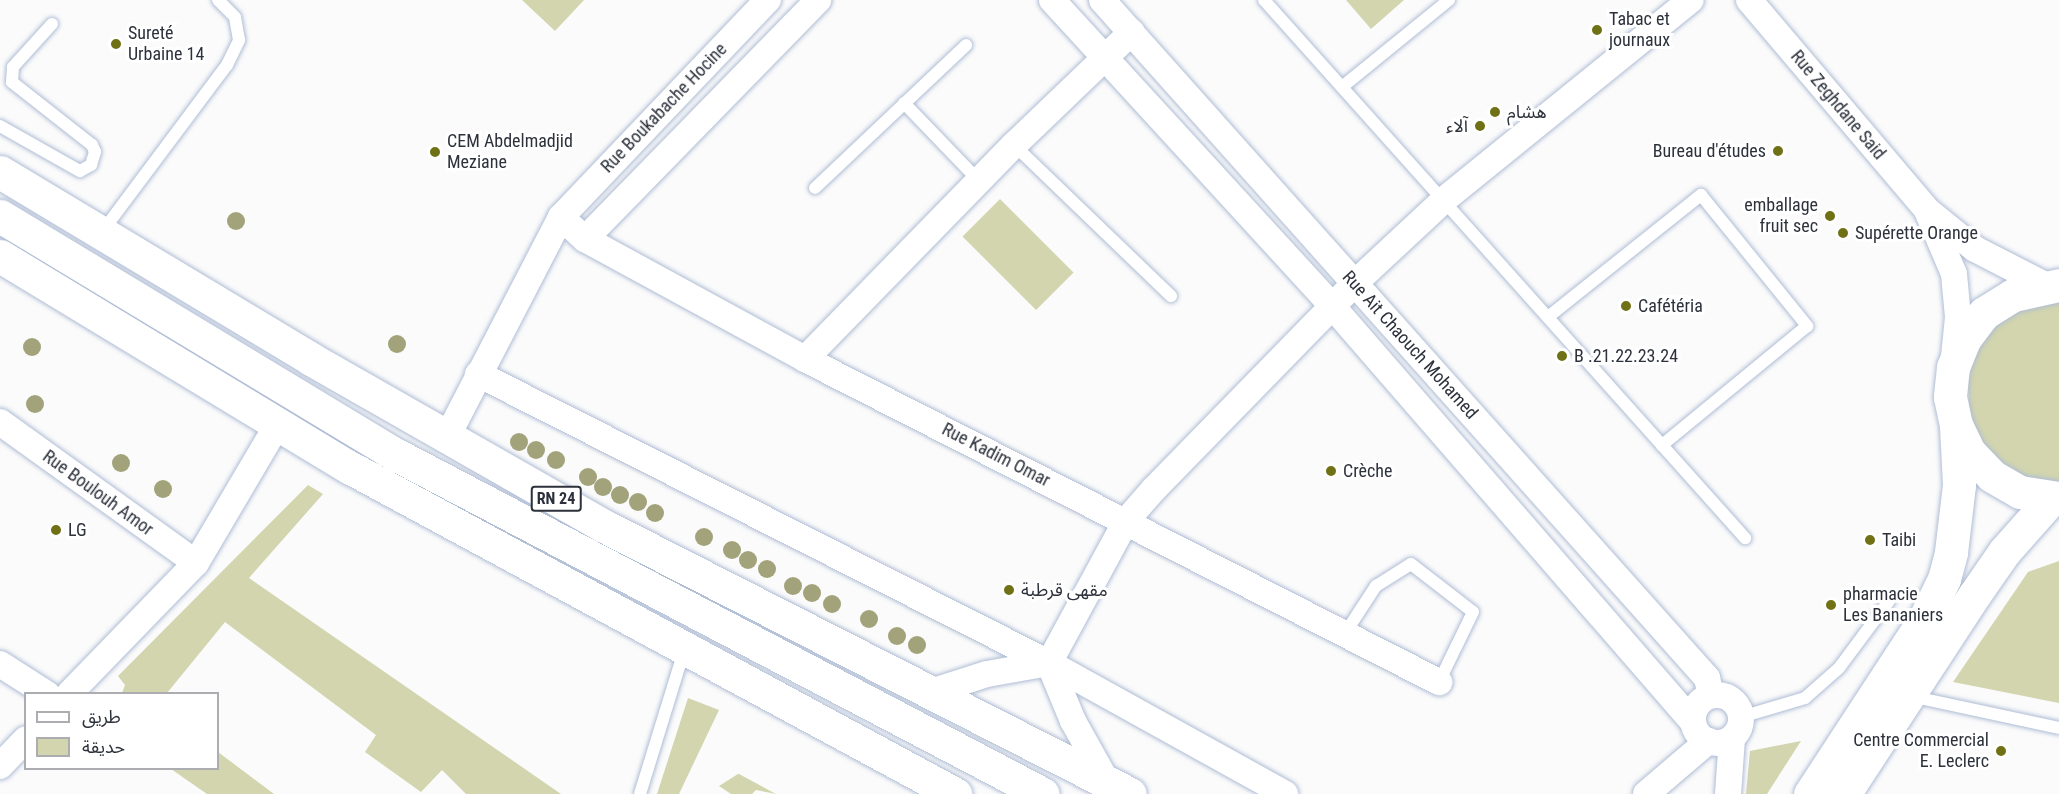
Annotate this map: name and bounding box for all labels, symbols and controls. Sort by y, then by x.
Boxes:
place label: Tabac et journaux [1609,9,1670,52]
place label: Sureté Urbaine 14 [128,23,204,66]
marker: Tabac et journaux [1590,23,1604,37]
marker: Sureté Urbaine 14 [109,37,123,51]
street label: Rue Boukabache Hocine [596,39,732,177]
street label: Rue Zeghdane Said [1786,46,1890,164]
place label: هشام [1507,101,1547,123]
marker: هشام [1488,105,1502,119]
place label: آلاء [1446,115,1468,137]
marker: آلاء [1473,119,1487,133]
place label: CEM Abdelmadjid Meziane [447,131,573,174]
place label: Bureau d'études [1653,140,1766,162]
marker: Bureau d'études [1771,144,1785,158]
marker: CEM Abdelmadjid Meziane [428,145,442,159]
place label: emballage fruit sec [1744,195,1818,238]
marker: emballage fruit sec [1823,209,1837,223]
place label: Supérette Orange [1855,222,1978,244]
marker: Supérette Orange [1836,226,1850,240]
street label: Rue Ait Chaouch Mohamed [1338,266,1482,424]
place label: Cafétéria [1638,295,1703,317]
marker: Cafétéria [1619,299,1633,313]
place label: B .21.22.23.24 [1574,345,1678,367]
marker: B .21.22.23.24 [1555,349,1569,363]
street label: Rue Kadim Omar [938,418,1054,492]
street label: Rue Boulouh Amor [38,446,158,540]
place label: Crèche [1343,460,1392,482]
marker: Crèche [1324,464,1338,478]
road number: RN 24 [530,486,582,512]
place label: LG [68,519,87,541]
marker: LG [49,523,63,537]
place label: Taibi [1882,529,1916,551]
marker: Taibi [1863,533,1877,547]
place label: مقهى قرطبة [1021,579,1108,601]
marker: مقهى قرطبة [1002,583,1016,597]
place label: pharmacie Les Bananiers [1843,584,1943,626]
marker: pharmacie Les Bananiers [1824,598,1838,612]
legend [24,692,219,770]
text: طريق [82,706,121,727]
place label: Centre Commercial E. Leclerc [1853,730,1989,772]
text: حديقة [82,736,125,757]
marker: Centre Commercial E. Leclerc [1994,744,2008,758]

